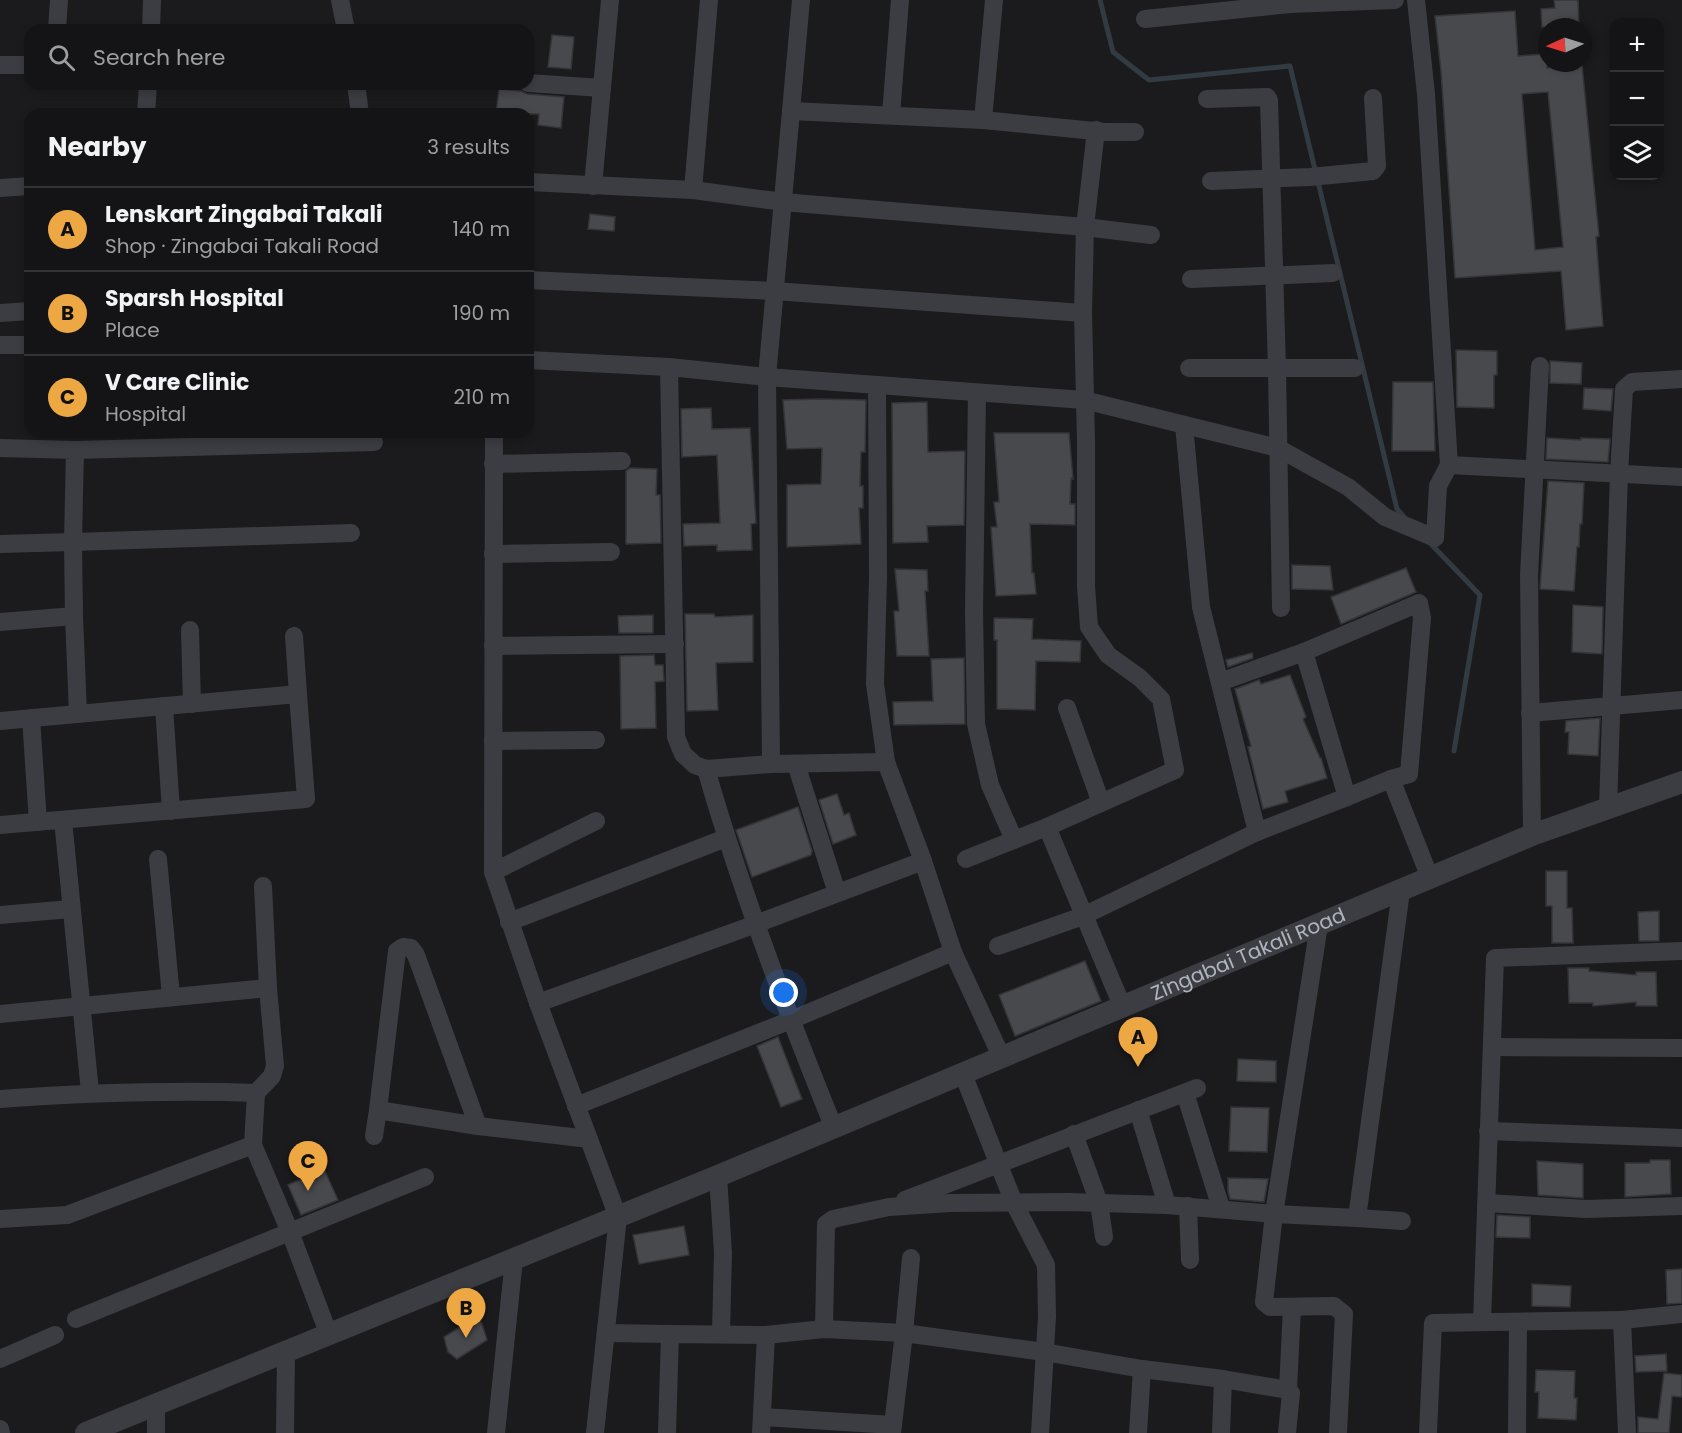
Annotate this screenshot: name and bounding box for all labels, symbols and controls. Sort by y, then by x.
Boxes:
north arrow [1538,18,1592,72]
map controls [1610,18,1664,180]
button: + [1610,18,1664,72]
search box [24,24,534,90]
icon: search [45,41,78,74]
text: Search here [93,42,226,73]
button: − [1610,72,1664,126]
button: layers [1610,126,1664,180]
text: Nearby [48,129,146,165]
text: 3 results [427,133,510,161]
text: Lenskart Zingabai Takali [105,199,383,230]
text: A [60,215,75,243]
text: 140 m [453,215,510,243]
text: Shop · Zingabai Takali Road [105,232,379,260]
text: Sparsh Hospital [105,283,284,314]
text: B [61,299,74,327]
text: 190 m [453,299,510,327]
text: Place [105,316,160,344]
text: V Care Clinic [105,367,249,398]
text: C [60,383,75,411]
text: 210 m [454,383,510,411]
text: Hospital [105,400,186,428]
street label: Zingabai Takali Road [1147,901,1350,1007]
your location [769,978,798,1007]
pin: A [1118,1018,1158,1067]
pin: C [288,1142,328,1191]
pin: B [446,1288,486,1338]

